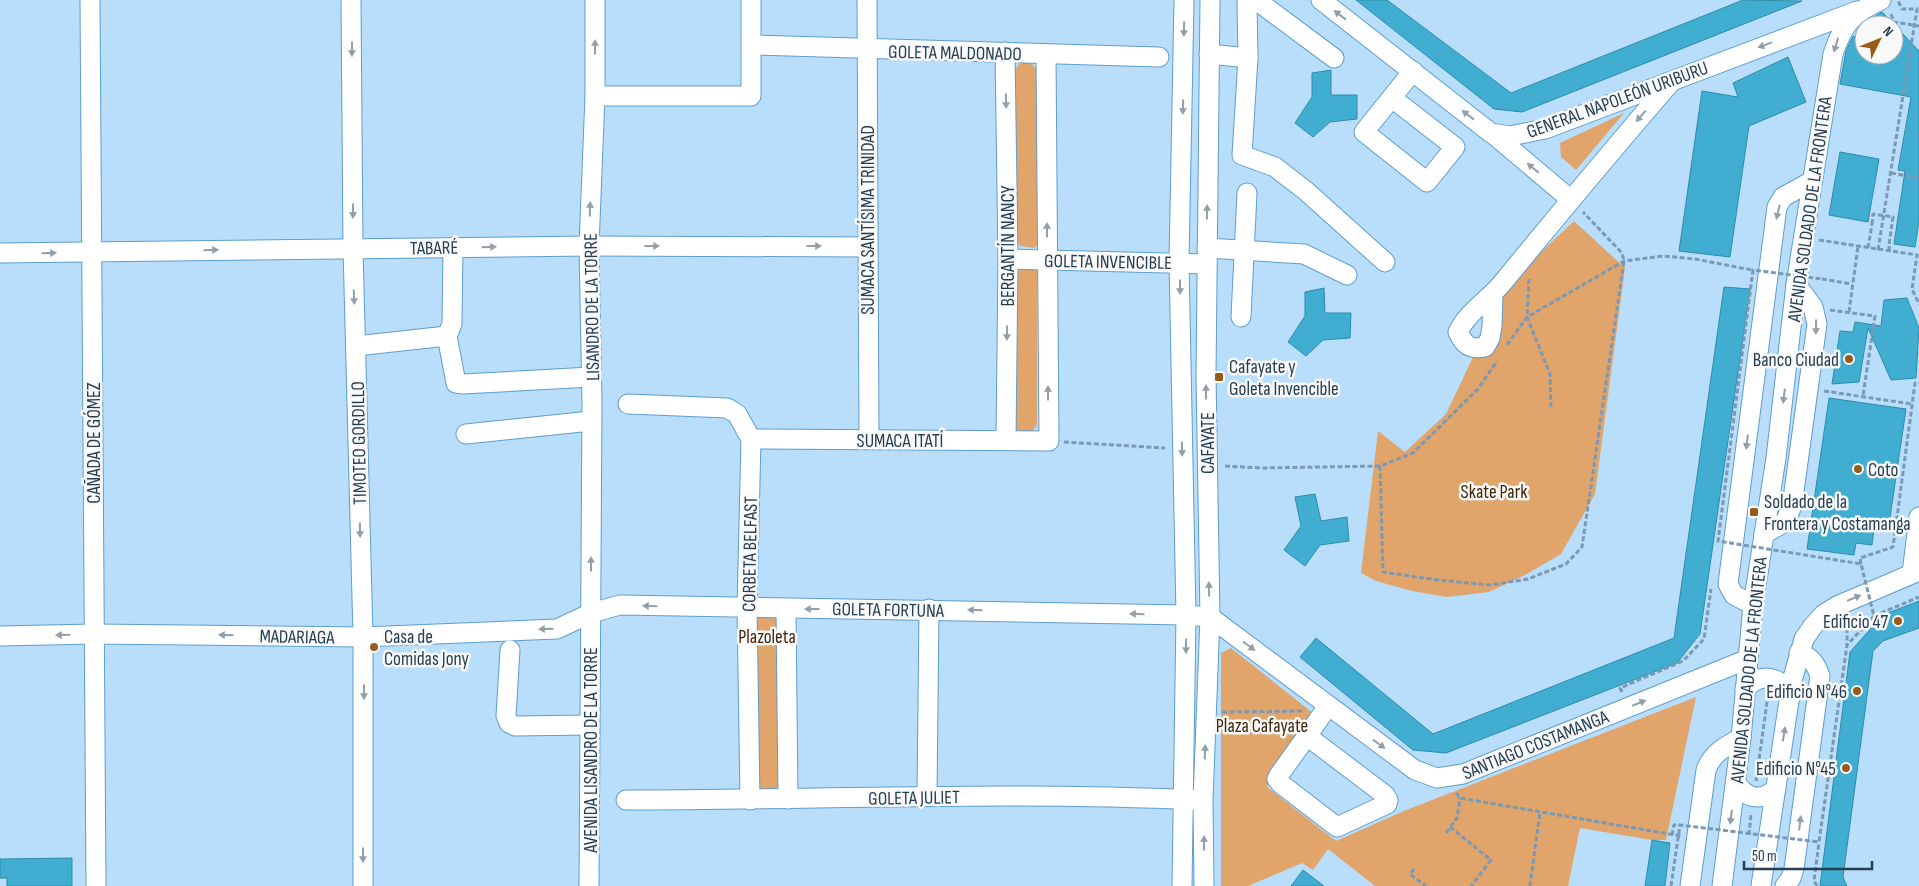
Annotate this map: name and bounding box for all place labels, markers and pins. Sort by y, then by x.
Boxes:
place label: Banco Ciudad [1753,349,1839,372]
marker: Banco Ciudad [1843,353,1855,365]
place label: Cafayate y Goleta Invencible [1229,356,1339,401]
marker: Cafayate y Goleta Invencible [1213,371,1225,383]
place label: Coto [1868,459,1898,482]
marker: Coto [1852,463,1864,475]
place label: Soldado de la Frontera y Costamanga [1764,491,1911,536]
marker: Soldado de la Frontera y Costamanga [1748,506,1760,518]
place label: Edificio 47 [1823,611,1888,634]
marker: Edificio 47 [1892,615,1904,627]
place label: Casa de Comidas Jony [384,626,470,671]
marker: Casa de Comidas Jony [368,641,380,653]
place label: Edificio N°46 [1766,681,1847,704]
marker: Edificio N°46 [1851,685,1863,697]
place label: Edificio N°45 [1756,758,1836,781]
marker: Edificio N°45 [1840,762,1852,774]

